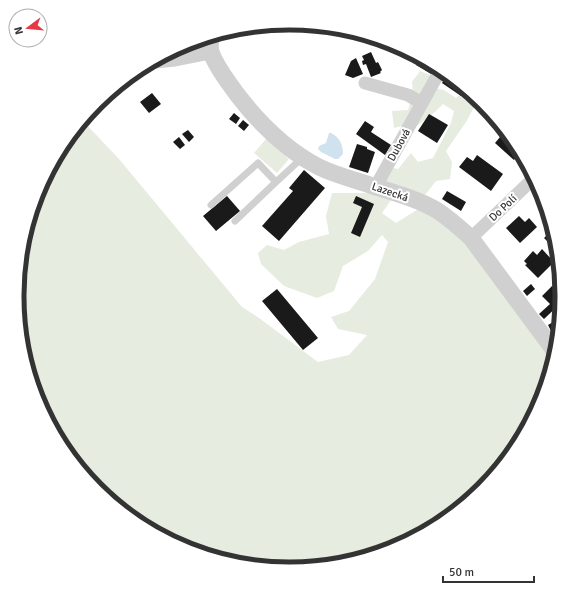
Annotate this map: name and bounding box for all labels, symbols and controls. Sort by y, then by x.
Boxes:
north arrow [8,8,48,48]
text: N [12,25,26,36]
street label: Dubová [385,126,413,164]
street label: Lazecká [370,180,410,204]
street label: Do Polí [486,192,520,224]
scale bar [443,558,534,584]
text: 50 m [449,565,474,580]

